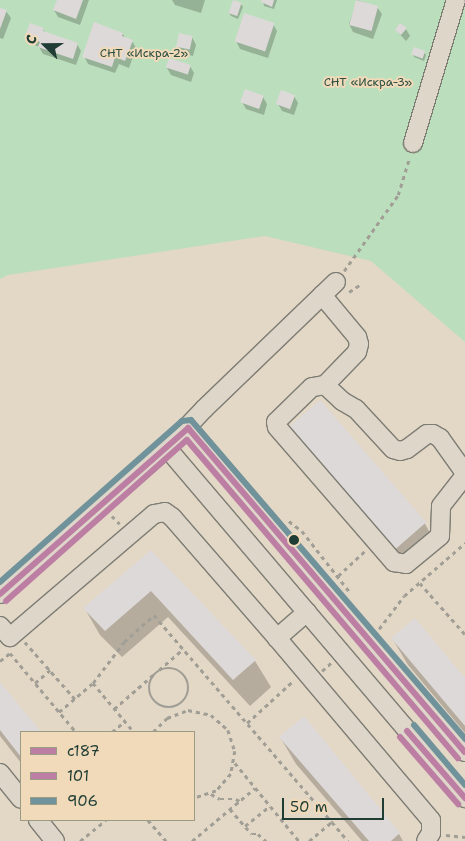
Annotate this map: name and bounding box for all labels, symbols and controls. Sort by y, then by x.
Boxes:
north arrow [20,20,70,70]
text: С [21,32,41,47]
park label: СНТ «Искра-2» [100,47,188,61]
park label: СНТ «Искра-3» [324,76,412,90]
unlabelled marker [289,535,299,545]
legend [20,731,195,821]
text: с187 [67,741,100,761]
text: 101 [67,766,89,786]
scale bar [285,788,388,820]
text: 906 [67,791,98,811]
text: 50 m [290,797,328,817]

